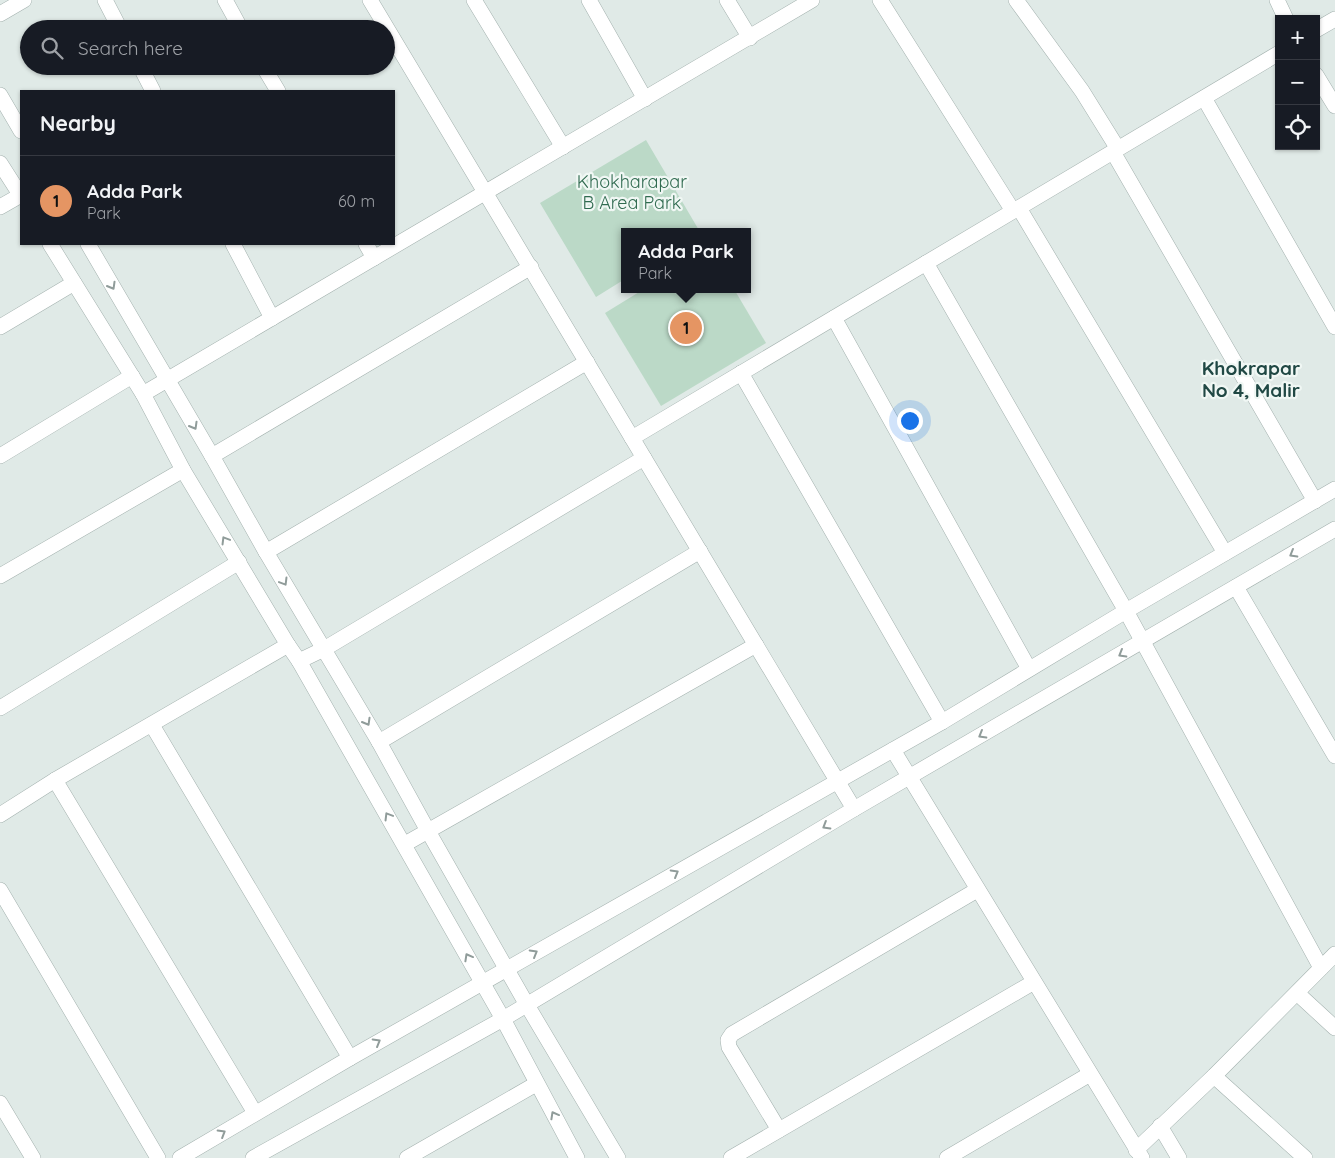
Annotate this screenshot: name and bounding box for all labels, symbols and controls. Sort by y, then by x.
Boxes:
map controls [1275,15,1320,150]
button: + [1275,15,1320,60]
search box [20,20,395,75]
icon: search [38,34,66,62]
text: Search here [78,36,183,60]
button: − [1275,60,1320,105]
button: locate [1275,105,1320,150]
text: Nearby [40,110,116,136]
park label: Khokharapar B Area Park [577,170,687,214]
text: Adda Park [87,179,183,203]
text: 1 [53,191,59,211]
text: 60 m [338,191,375,211]
text: Park [87,203,121,223]
popup [621,228,751,293]
text: Adda Park [638,239,734,263]
text: Park [638,263,672,283]
one-way arrow [106,280,116,289]
pin: 1 [670,309,702,347]
district label: Khokrapar No 4, Malir [1202,356,1300,402]
your location [897,408,923,434]
one-way arrow [188,421,198,430]
one-way arrow [222,537,232,546]
one-way arrow [1289,548,1298,558]
one-way arrow [277,577,287,586]
one-way arrow [1119,648,1128,658]
one-way arrow [361,716,371,725]
one-way arrow [978,729,987,739]
one-way arrow [384,812,394,821]
one-way arrow [823,819,832,829]
one-way arrow [670,870,679,880]
one-way arrow [528,950,537,960]
one-way arrow [465,953,475,962]
one-way arrow [372,1039,381,1049]
one-way arrow [550,1112,560,1121]
one-way arrow [217,1130,226,1140]

